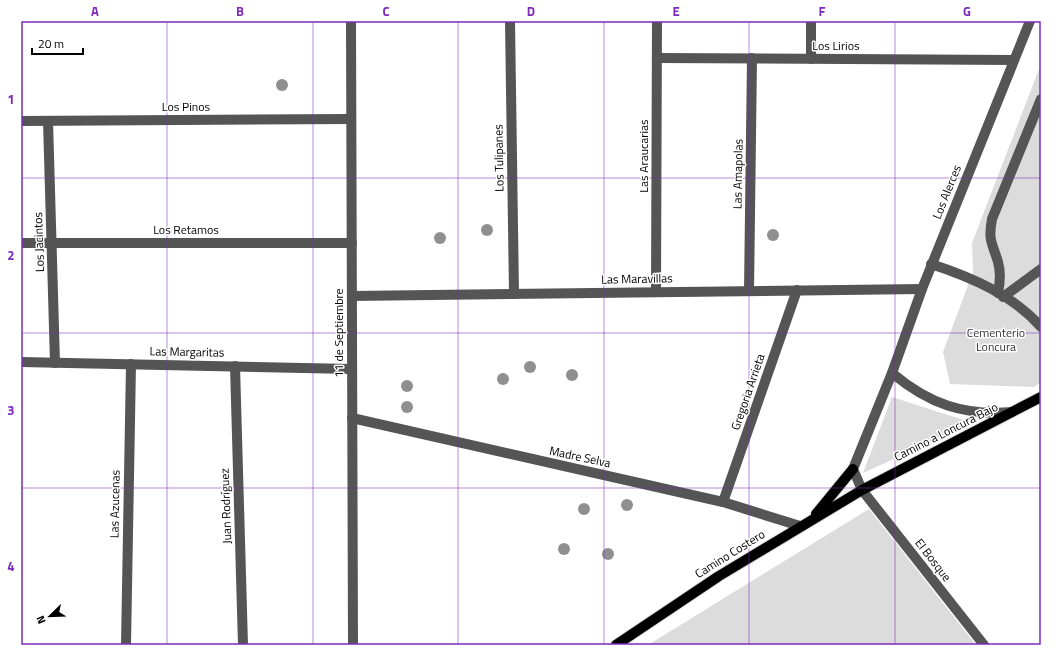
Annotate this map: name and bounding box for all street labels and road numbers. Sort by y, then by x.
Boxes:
street label: Los Lirios [812,36,860,55]
street label: Los Pinos [162,97,211,116]
street label: Las Araucarias [634,119,653,193]
street label: Los Tulipanes [488,124,509,192]
street label: Las Amapolas [727,138,748,209]
street label: Los Alerces [927,161,966,222]
street label: Los Jacintos [28,211,49,272]
street label: Los Retamos [153,220,219,239]
street label: Las Maravillas [601,268,673,289]
street label: 11 de Septiembre [329,288,348,378]
street label: Las Margaritas [149,341,225,362]
street label: Gregoria Arrieta [726,351,769,433]
street label: Camino a Loncura Bajo [890,397,1001,466]
street label: Madre Selva [548,441,613,472]
street label: Juan Rodríguez [215,468,236,544]
street label: Las Azucenas [104,469,125,538]
street label: Camino Costero [691,524,769,583]
street label: El Bosque [910,534,956,585]

